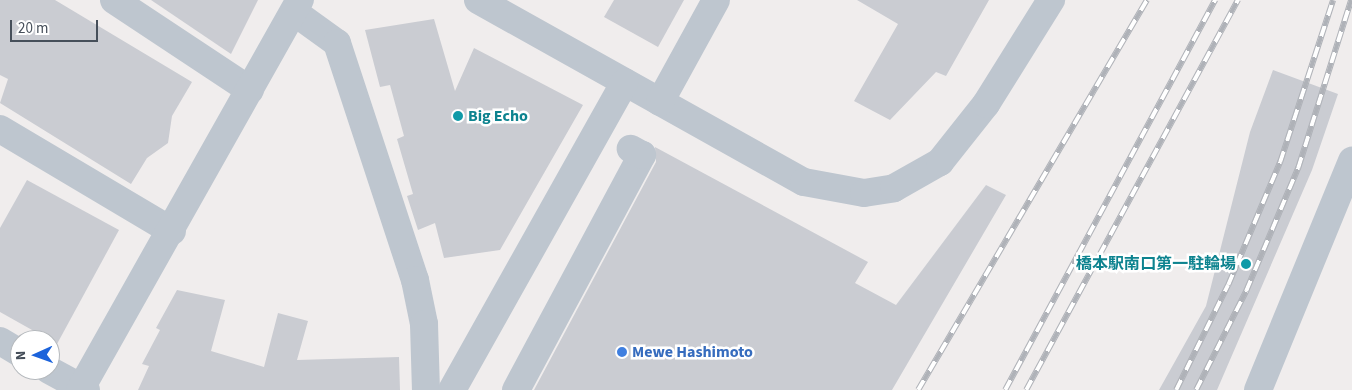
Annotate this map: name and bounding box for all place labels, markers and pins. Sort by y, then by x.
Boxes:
place label: Big Echo [468,106,528,126]
marker: Big Echo [452,110,464,122]
place label: 橋本駅南口第一駐輪場 [1076,254,1236,274]
marker: 橋本駅南口第一駐輪場 [1240,258,1252,270]
place label: Mewe Hashimoto [632,342,753,362]
marker: Mewe Hashimoto [616,346,628,358]

